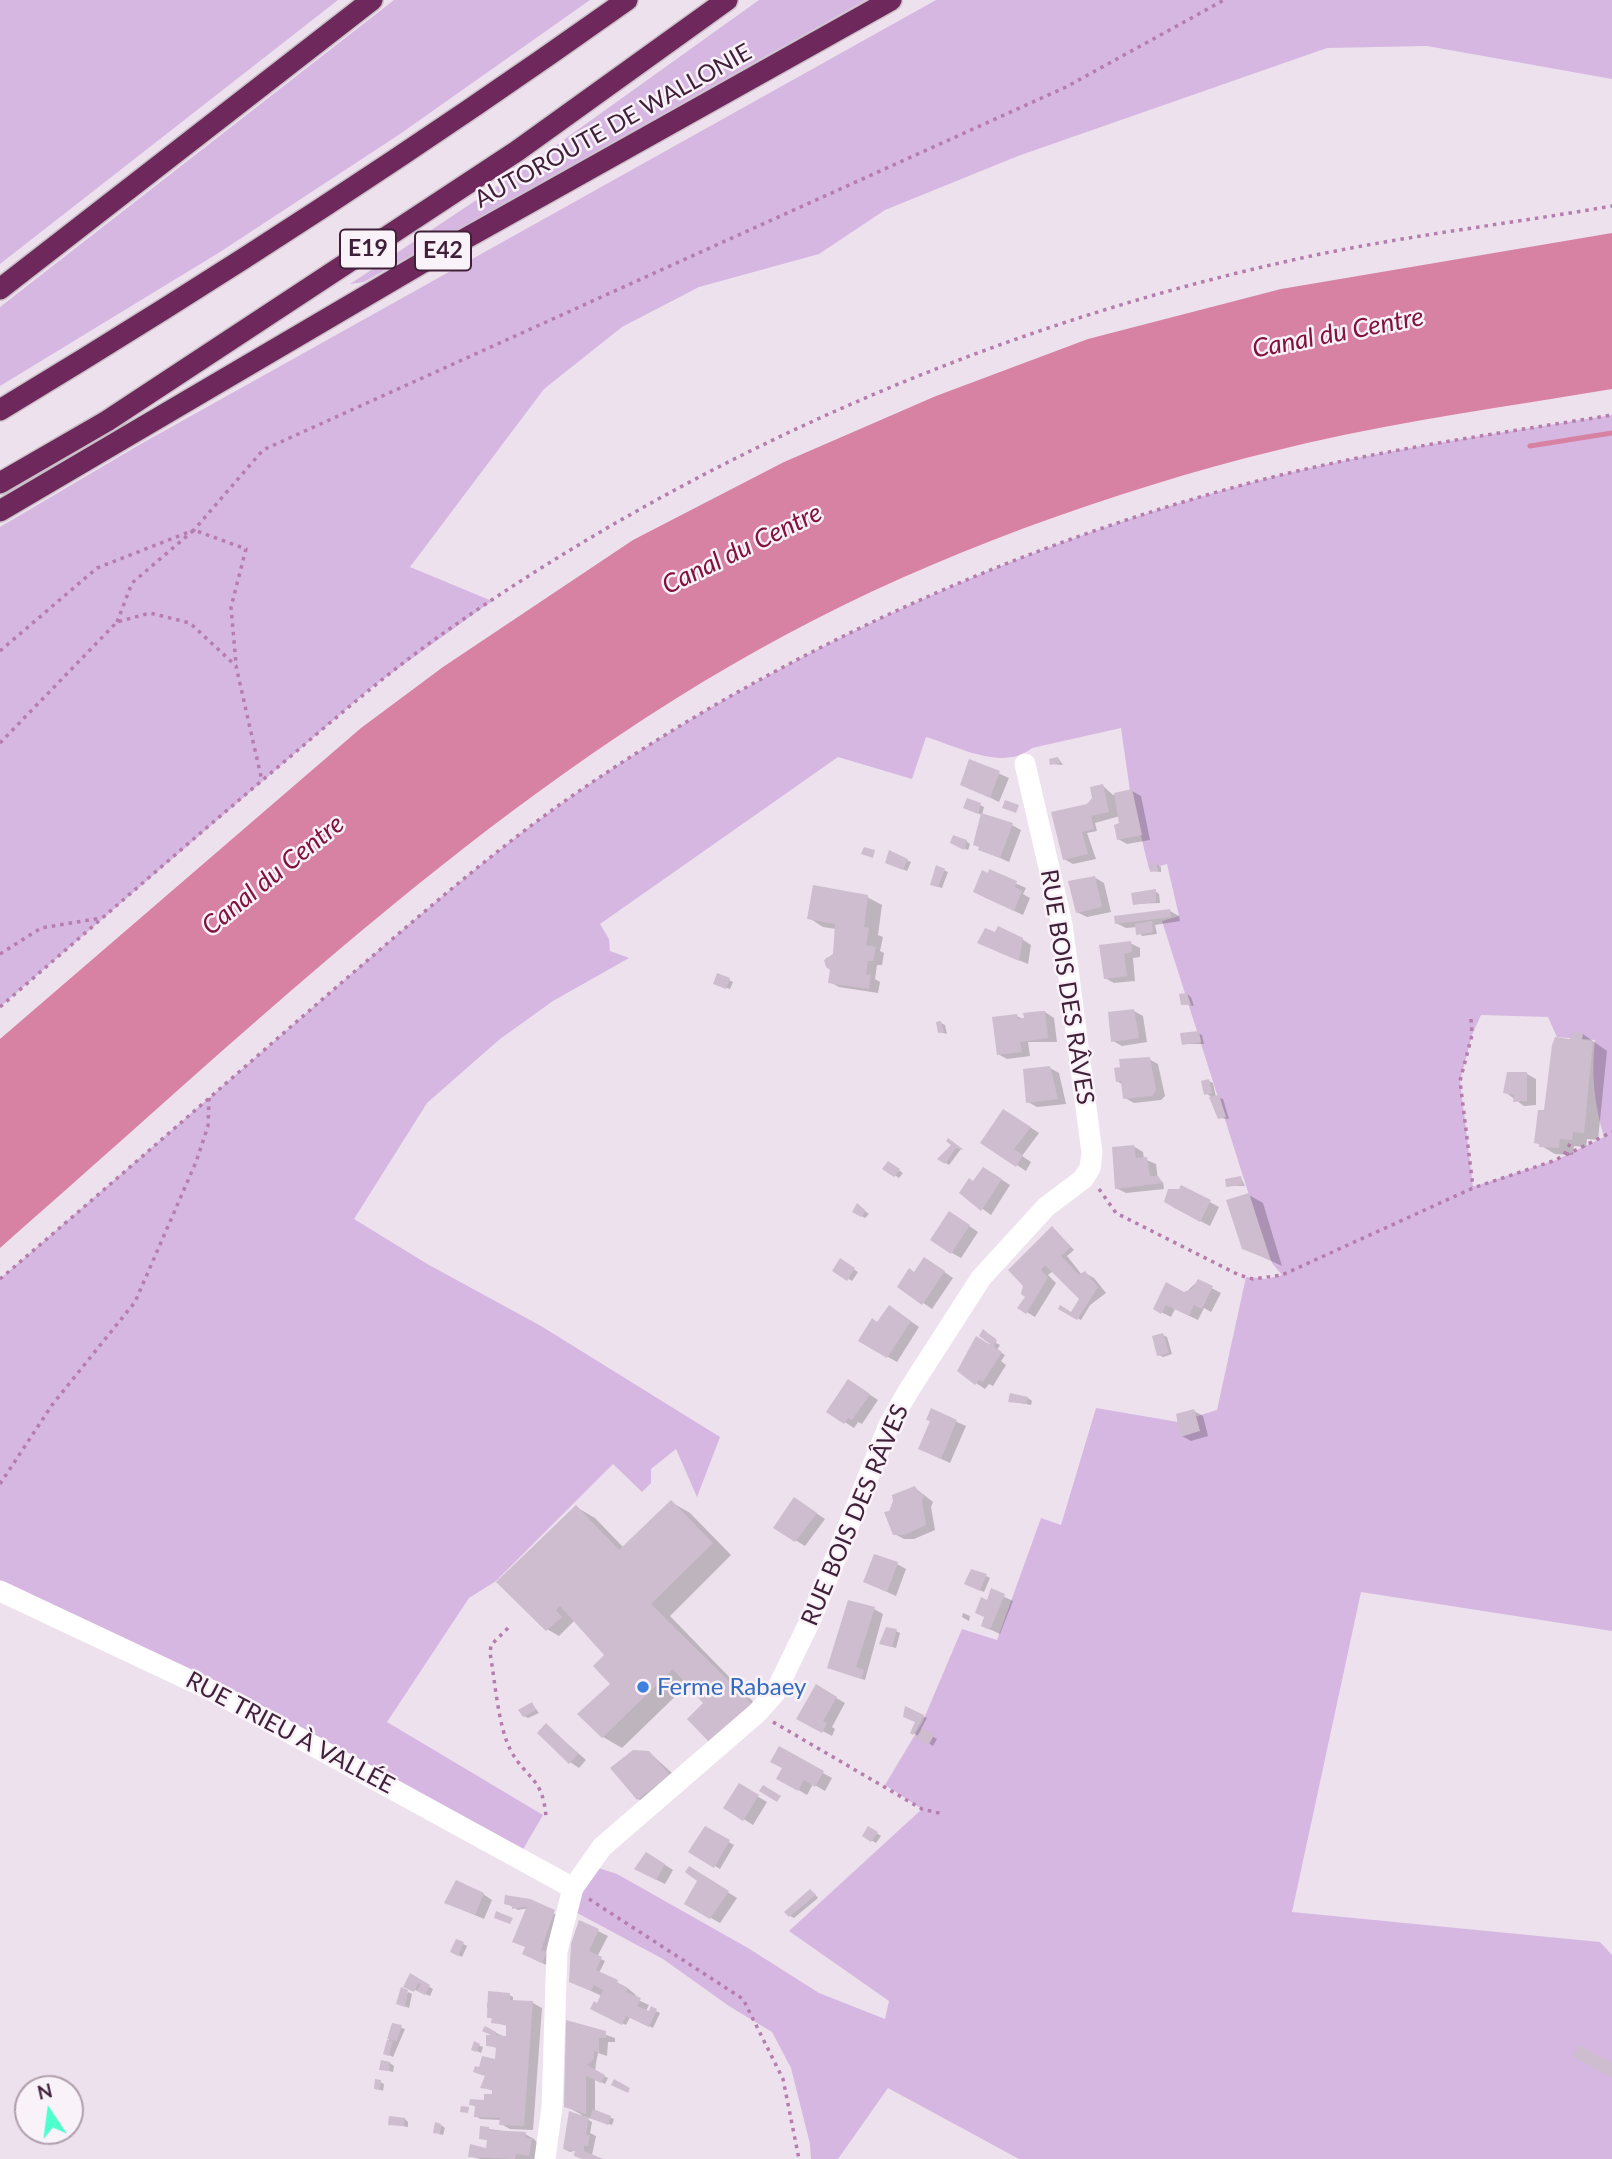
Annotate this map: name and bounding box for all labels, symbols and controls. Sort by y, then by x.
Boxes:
street label: AUTOROUTE DE WALLONIE [469,38,757,214]
road number: E19 [340,230,396,268]
road number: E42 [415,232,471,270]
water label: Canal du Centre [1250,301,1426,365]
water label: Canal du Centre [657,497,827,601]
water label: Canal du Centre [196,808,350,942]
street label: RUE BOIS DES RÂVES [1034,867,1100,1107]
street label: RUE BOIS DES RÂVES [795,1400,915,1630]
street label: RUE TRIEU À VALLÉE [181,1666,399,1800]
place label: Ferme Rabaey [657,1673,806,1701]
marker: Ferme Rabaey [635,1679,651,1695]
north arrow [14,2075,84,2145]
text: N [35,2078,54,2104]

